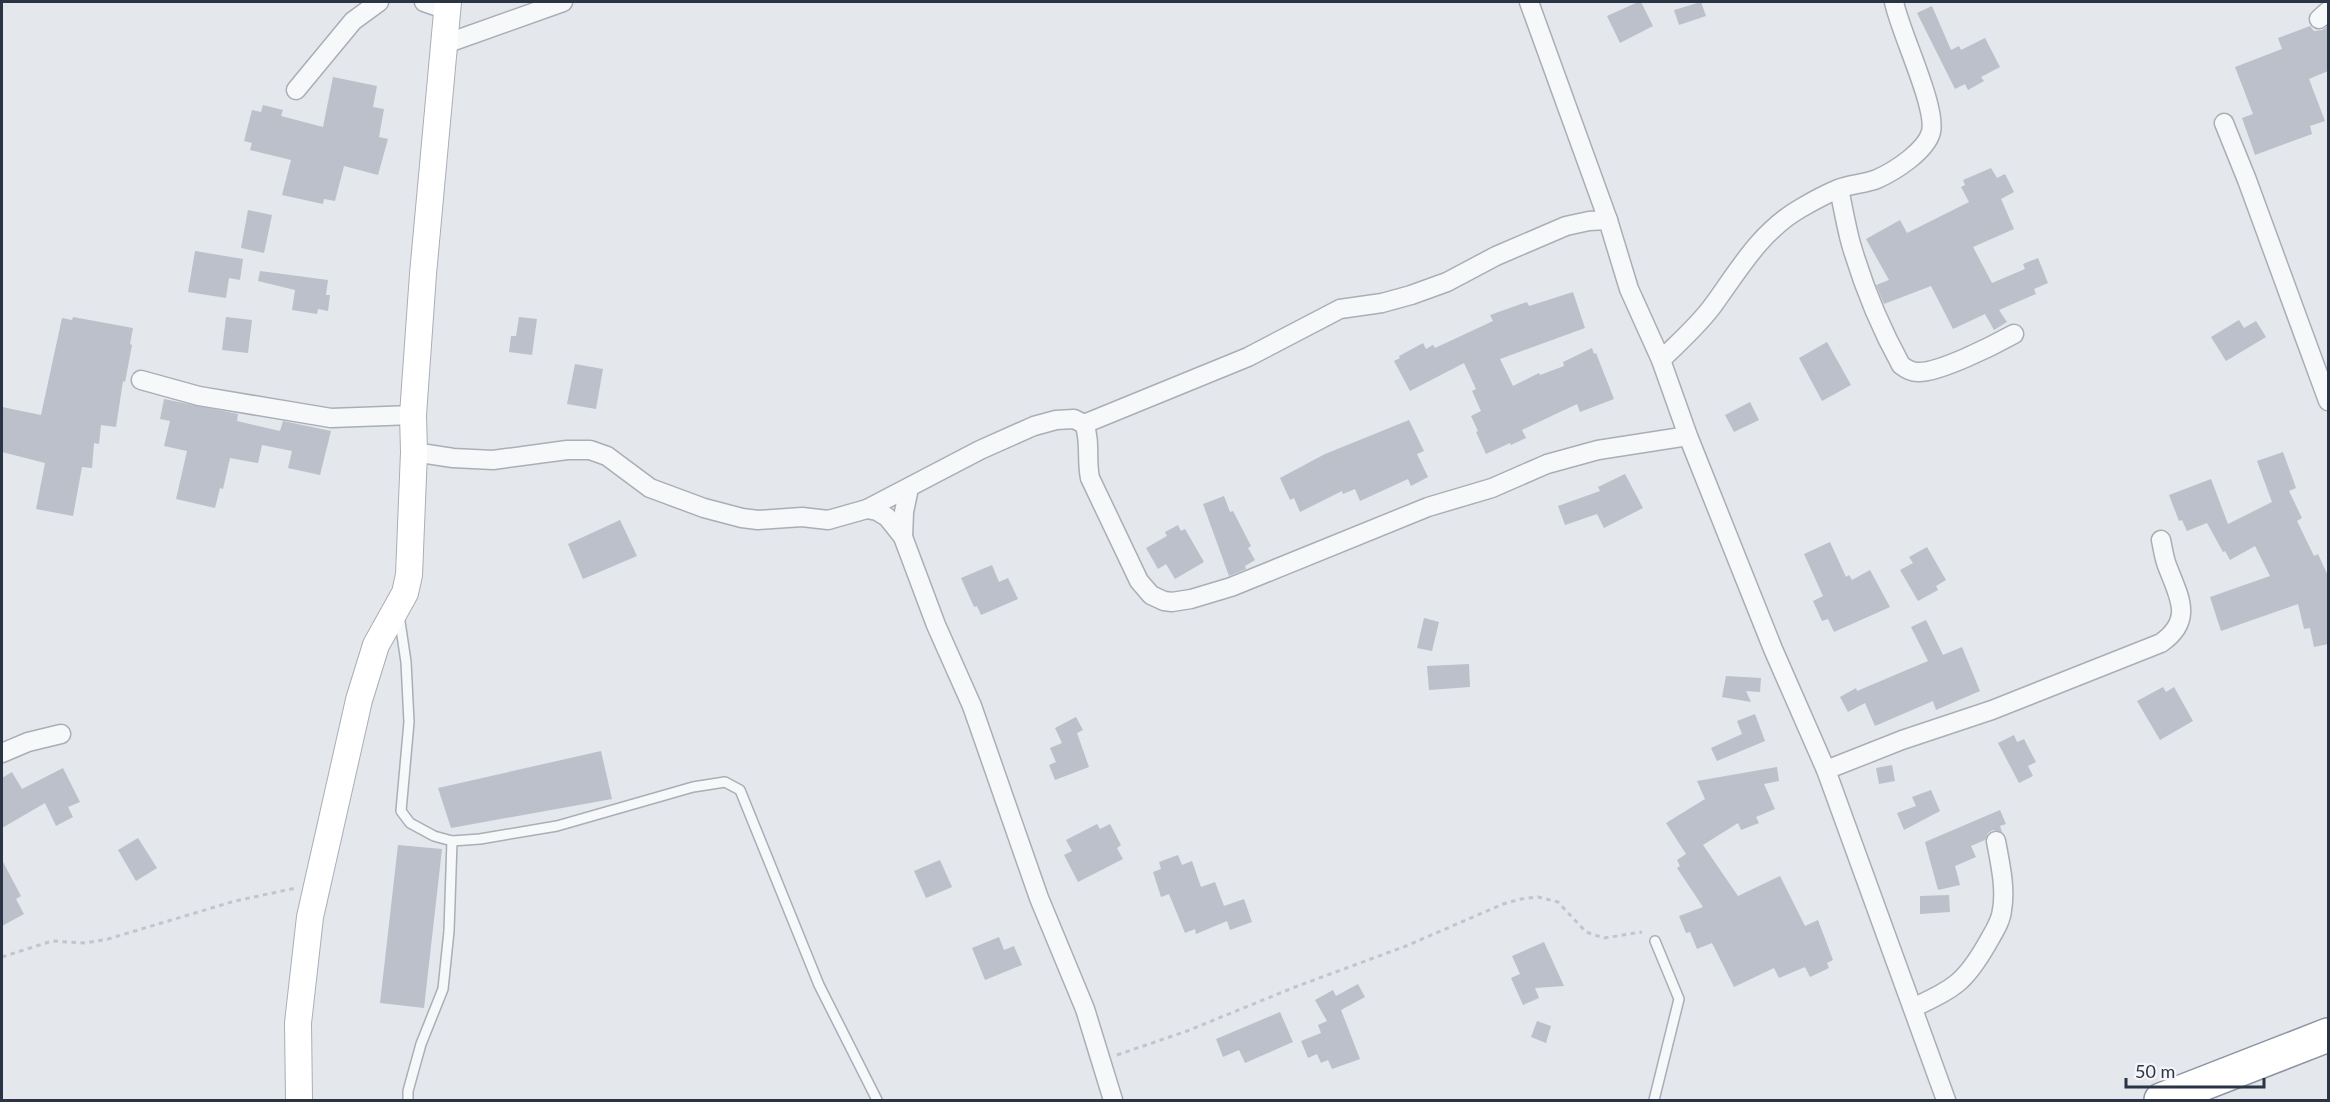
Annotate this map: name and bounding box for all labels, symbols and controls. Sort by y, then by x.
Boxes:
scale bar [2126,1051,2264,1089]
text: 50 m [2135,1060,2175,1082]

